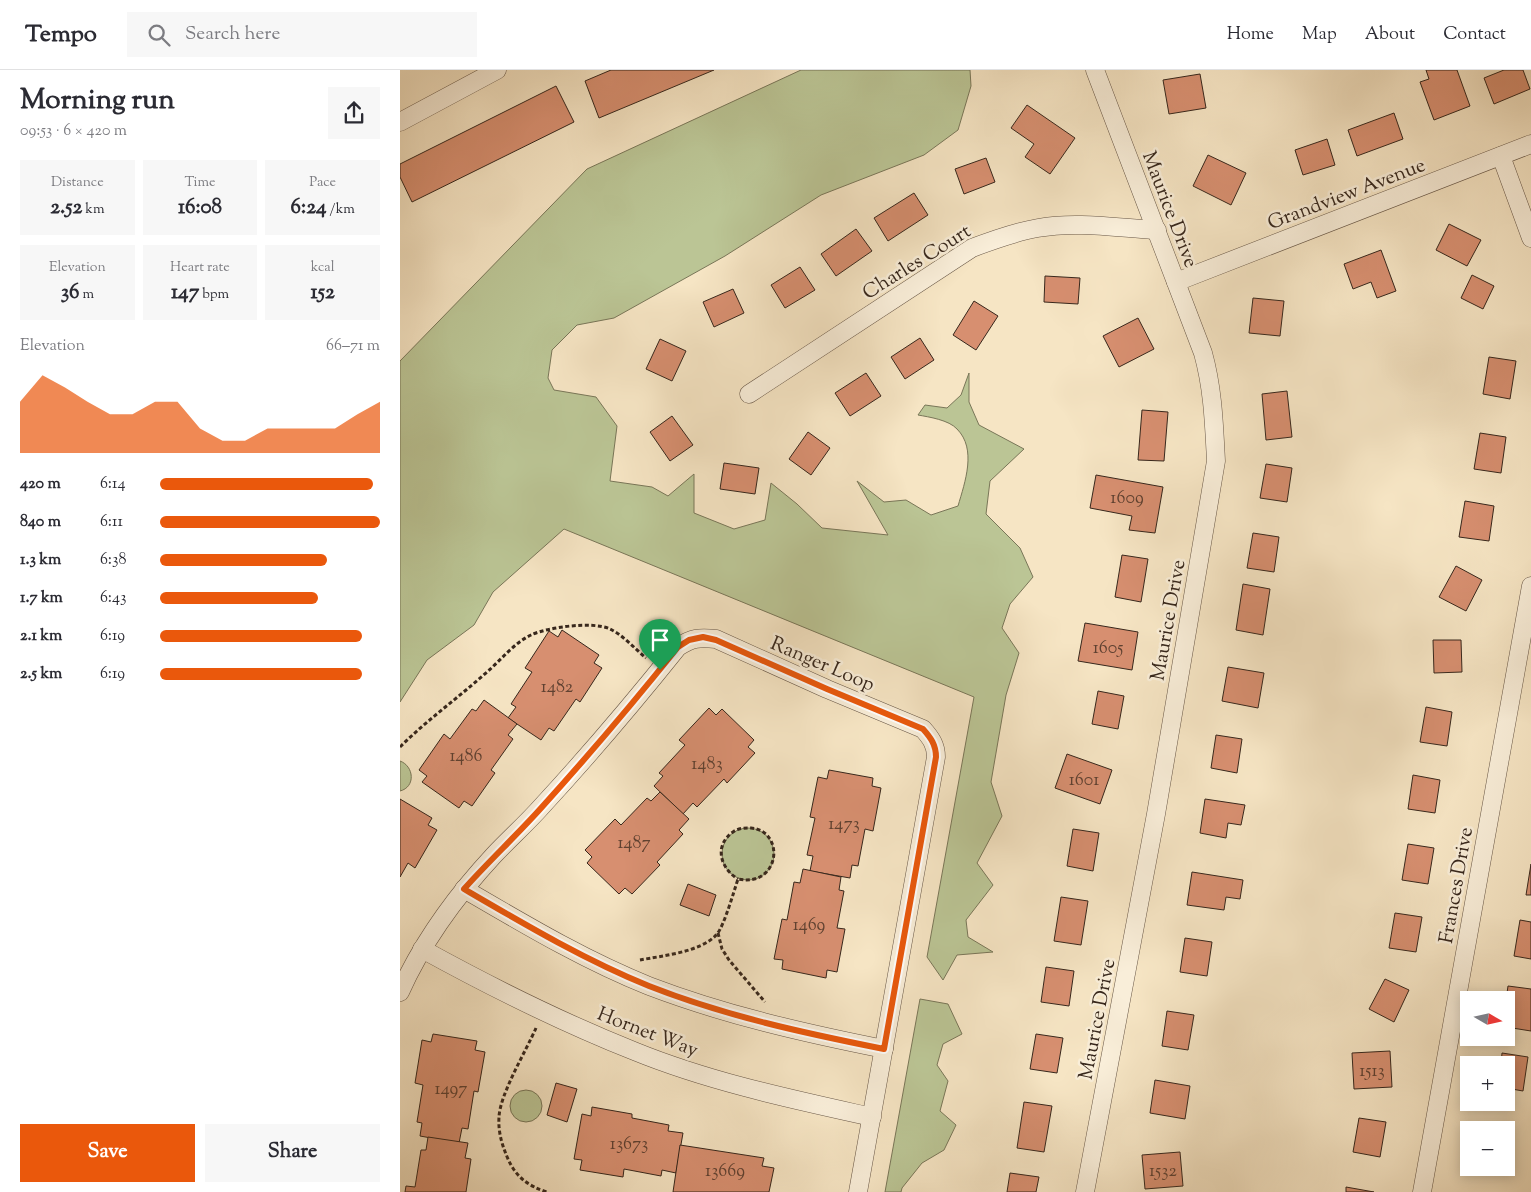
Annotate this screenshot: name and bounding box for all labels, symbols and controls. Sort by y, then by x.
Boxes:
search box [127,12,477,57]
text: Tempo [25,18,97,52]
icon: search [145,21,173,49]
text: Search here [185,21,280,48]
text: Home [1227,22,1274,48]
text: Map [1302,22,1337,48]
text: About [1365,22,1415,48]
text: Contact [1443,22,1506,48]
text: Morning run [20,81,175,121]
button: share [328,87,380,139]
text: 09:53 · 6 × 420 m [20,120,127,143]
street label: Maurice Drive [1133,147,1204,272]
street label: Grandview Avenue [1264,152,1430,239]
text: Distance [51,173,104,193]
text: Time [184,173,216,193]
text: Pace [309,173,336,193]
text: 2.52 [50,193,82,223]
text: 16:08 [178,193,222,223]
text: 6:24 [290,193,327,223]
text: km [82,200,105,220]
text: /km [327,200,355,220]
street label: Charles Court [857,218,977,308]
text: Elevation [49,258,106,278]
text: Heart rate [170,258,230,278]
text: kcal [311,258,335,278]
text: 36 [61,278,79,308]
text: 147 [171,278,199,308]
text: 152 [311,278,335,308]
text: m [79,285,94,305]
text: bpm [199,285,229,305]
text: Elevation [20,335,85,358]
text: 66–71 m [326,335,380,358]
text: 420 m [20,473,61,496]
text: 6:14 [100,473,125,496]
house number: 1609 [1110,486,1144,512]
text: 840 m [20,511,61,534]
text: 6:11 [100,511,123,534]
text: 1.3 km [20,549,61,572]
text: 6:38 [100,549,126,572]
street label: Maurice Drive [1145,558,1194,683]
text: 1.7 km [20,587,63,610]
text: 6:43 [100,587,126,610]
pin [639,619,681,670]
text: 2.1 km [20,625,62,648]
text: 6:19 [100,625,125,648]
icon: arrive [646,626,674,654]
street label: Ranger Loop [765,630,879,700]
house number: 1605 [1093,636,1123,662]
text: 2.5 km [20,663,62,686]
text: 6:19 [100,663,125,686]
house number: 1482 [541,675,574,701]
house number: 1486 [449,744,483,770]
house number: 1483 [691,752,723,778]
house number: 1601 [1069,768,1099,794]
house number: 1473 [828,812,860,838]
street label: Frances Drive [1433,825,1482,946]
house number: 1487 [617,831,651,857]
house number: 1469 [793,913,826,939]
street label: Maurice Drive [1073,957,1124,1082]
north arrow [1460,991,1515,1046]
map controls [1460,991,1515,1176]
street label: Hornet Way [592,1001,702,1066]
button: + [1460,1056,1515,1111]
house number: 1513 [1359,1059,1385,1085]
house number: 1497 [435,1077,467,1103]
button: − [1460,1121,1515,1176]
button: Save [20,1124,195,1182]
button: Share [205,1124,380,1182]
house number: 13673 [610,1132,648,1158]
house number: 13669 [705,1159,745,1185]
house number: 1532 [1149,1159,1178,1185]

